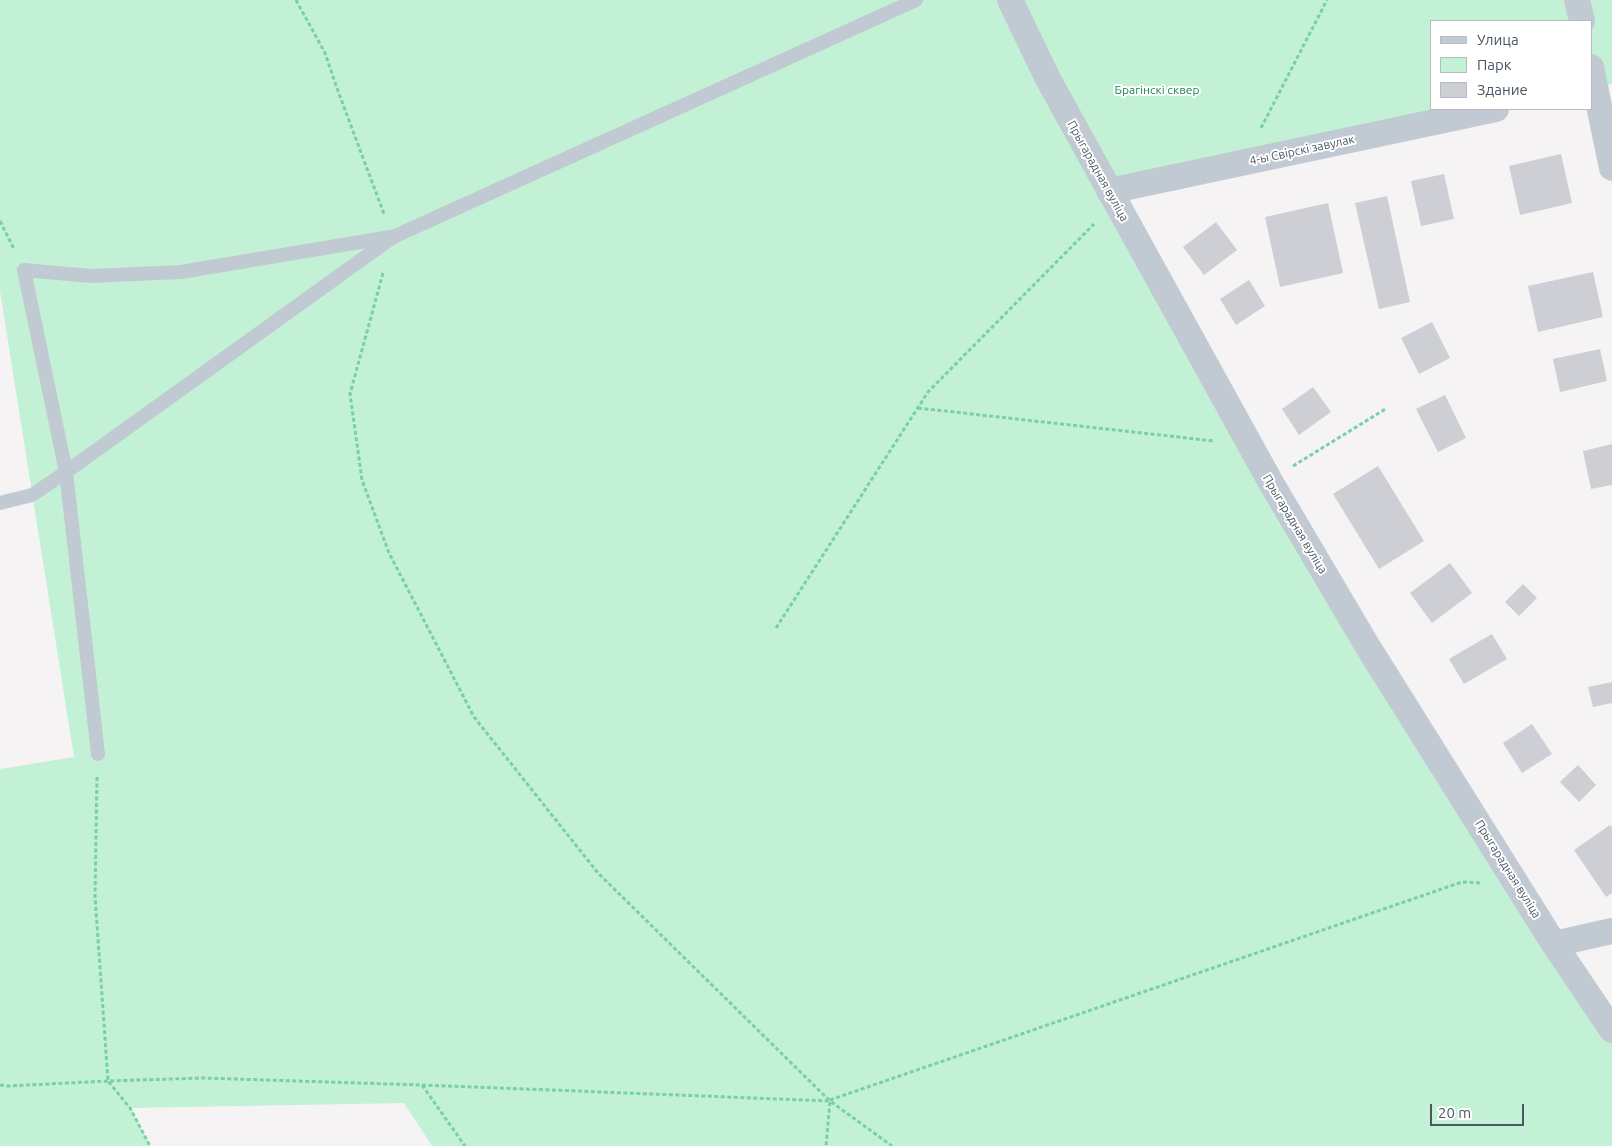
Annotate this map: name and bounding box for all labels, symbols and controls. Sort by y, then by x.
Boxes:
legend [1430,20,1592,110]
text: Улица [1477,31,1519,48]
text: Парк [1477,56,1512,73]
text: Здание [1477,81,1528,98]
park label: Брагінскі сквер [1115,83,1199,97]
street label: Прыгарадная вуліца [1064,118,1132,224]
street label: 4-ы Свірскі завулак [1248,132,1356,168]
street label: Прыгарадная вуліца [1260,472,1330,576]
street label: Прыгарадная вуліца [1472,817,1544,921]
scale bar [1432,1094,1526,1126]
text: 20 m [1438,1104,1471,1121]

